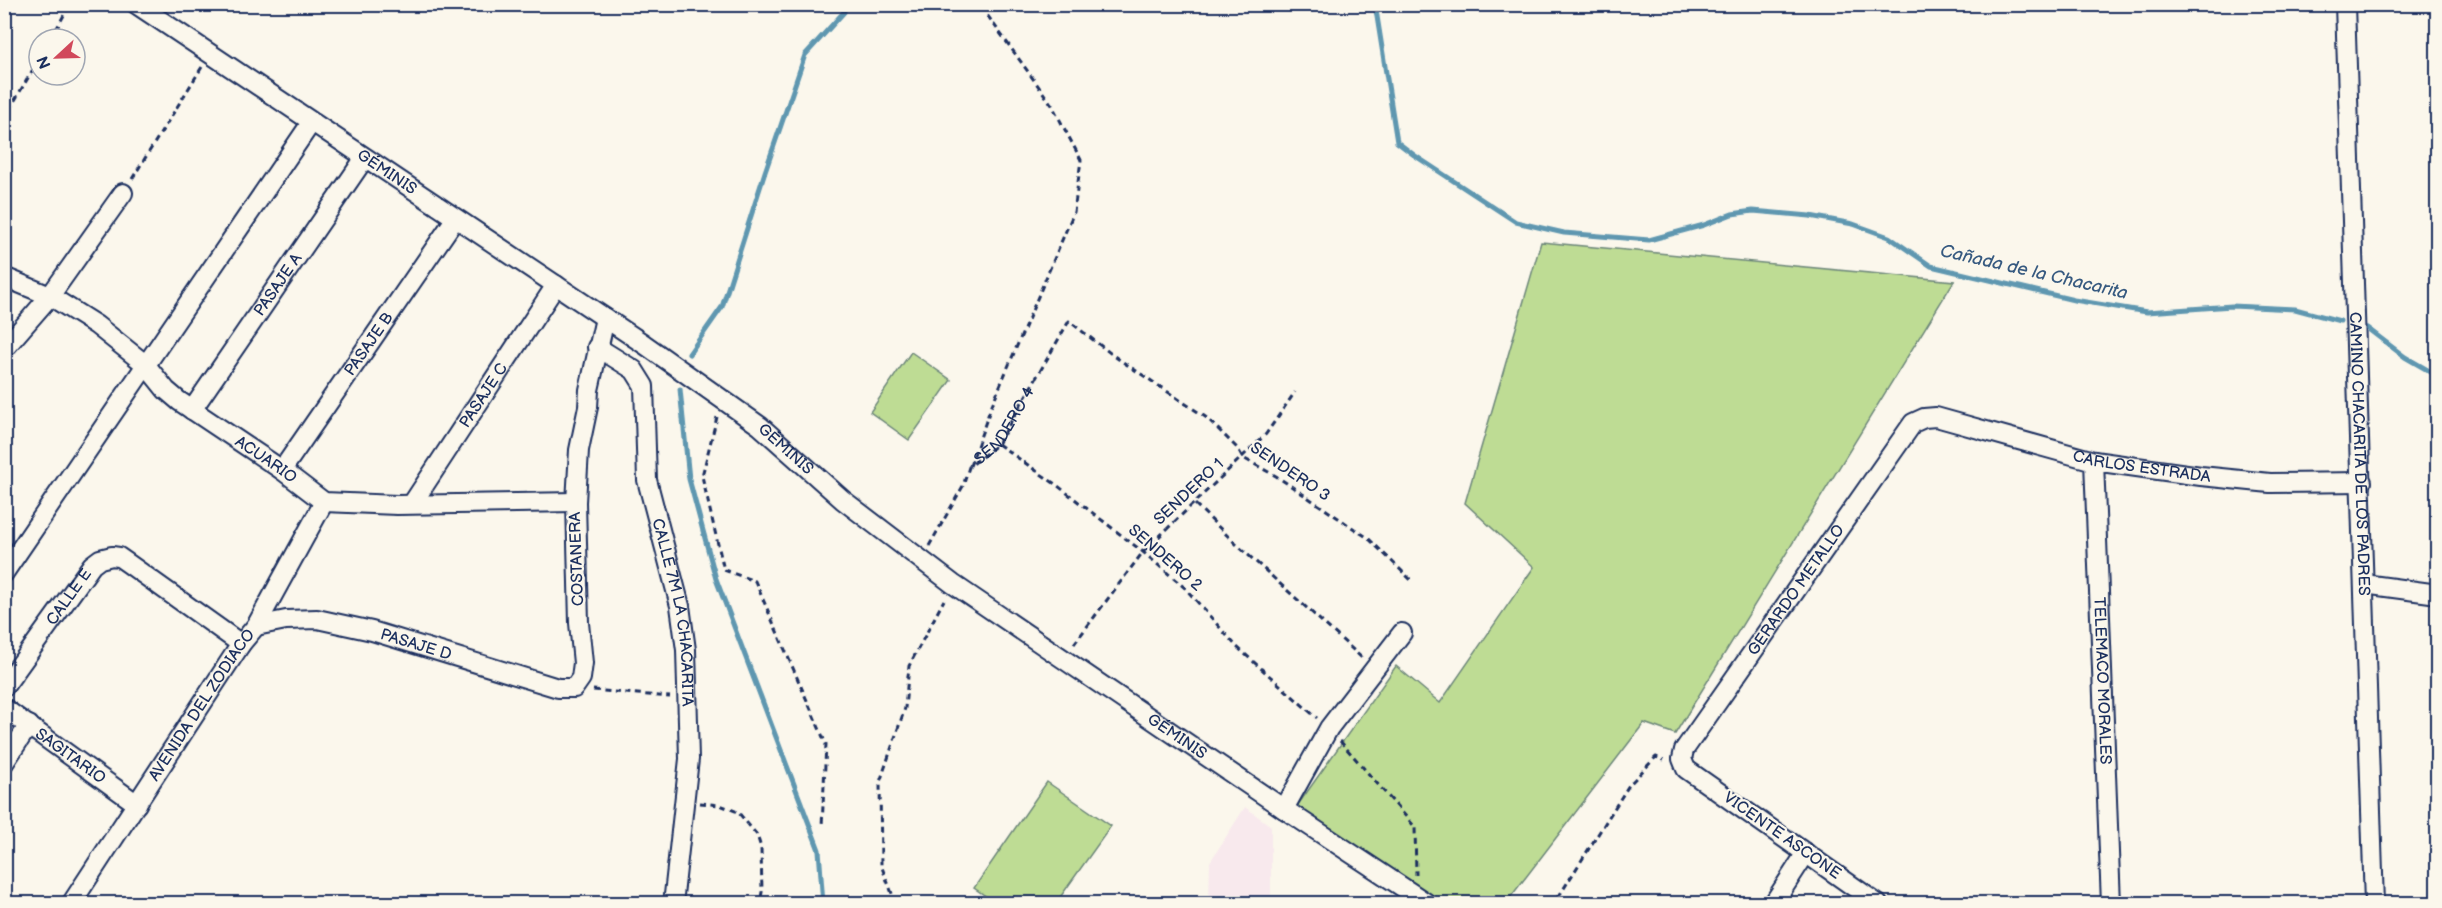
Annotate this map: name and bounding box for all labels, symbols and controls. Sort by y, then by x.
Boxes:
north arrow [27,27,87,87]
text: N [33,53,56,71]
street label: GÉMINIS [354,145,420,199]
water label: Cañada de la Chacarita [1938,240,2130,304]
street label: PASAJE A [250,250,306,319]
street label: PASAJE B [340,309,397,379]
street label: CAMINO CHACARITA DE LOS PADRES [2345,311,2374,596]
street label: PASAJE C [455,360,511,431]
street label: SENDERO 4 [970,383,1038,469]
street label: GÉMINIS [754,419,817,479]
street label: ACUARIO [232,432,300,487]
street label: SENDERO 3 [1246,438,1334,506]
street label: CARLOS ESTRADA [2071,446,2212,486]
street label: SENDERO 1 [1150,455,1228,529]
street label: COSTANERA [566,511,588,606]
street label: CALLE 7M LA CHACARITA [648,516,697,707]
street label: SENDERO 2 [1124,521,1206,596]
street label: GERARDO METALLO [1744,521,1848,659]
street label: CALLE E [42,565,96,629]
street label: TELEMACO MORALES [2090,597,2115,765]
street label: AVENIDA DEL ZODIACO [145,625,259,784]
street label: PASAJE D [378,625,454,664]
street label: GÉMINIS [1144,709,1211,763]
street label: SAGITARIO [32,724,109,788]
street label: VICENTE ASCONE [1720,788,1844,884]

